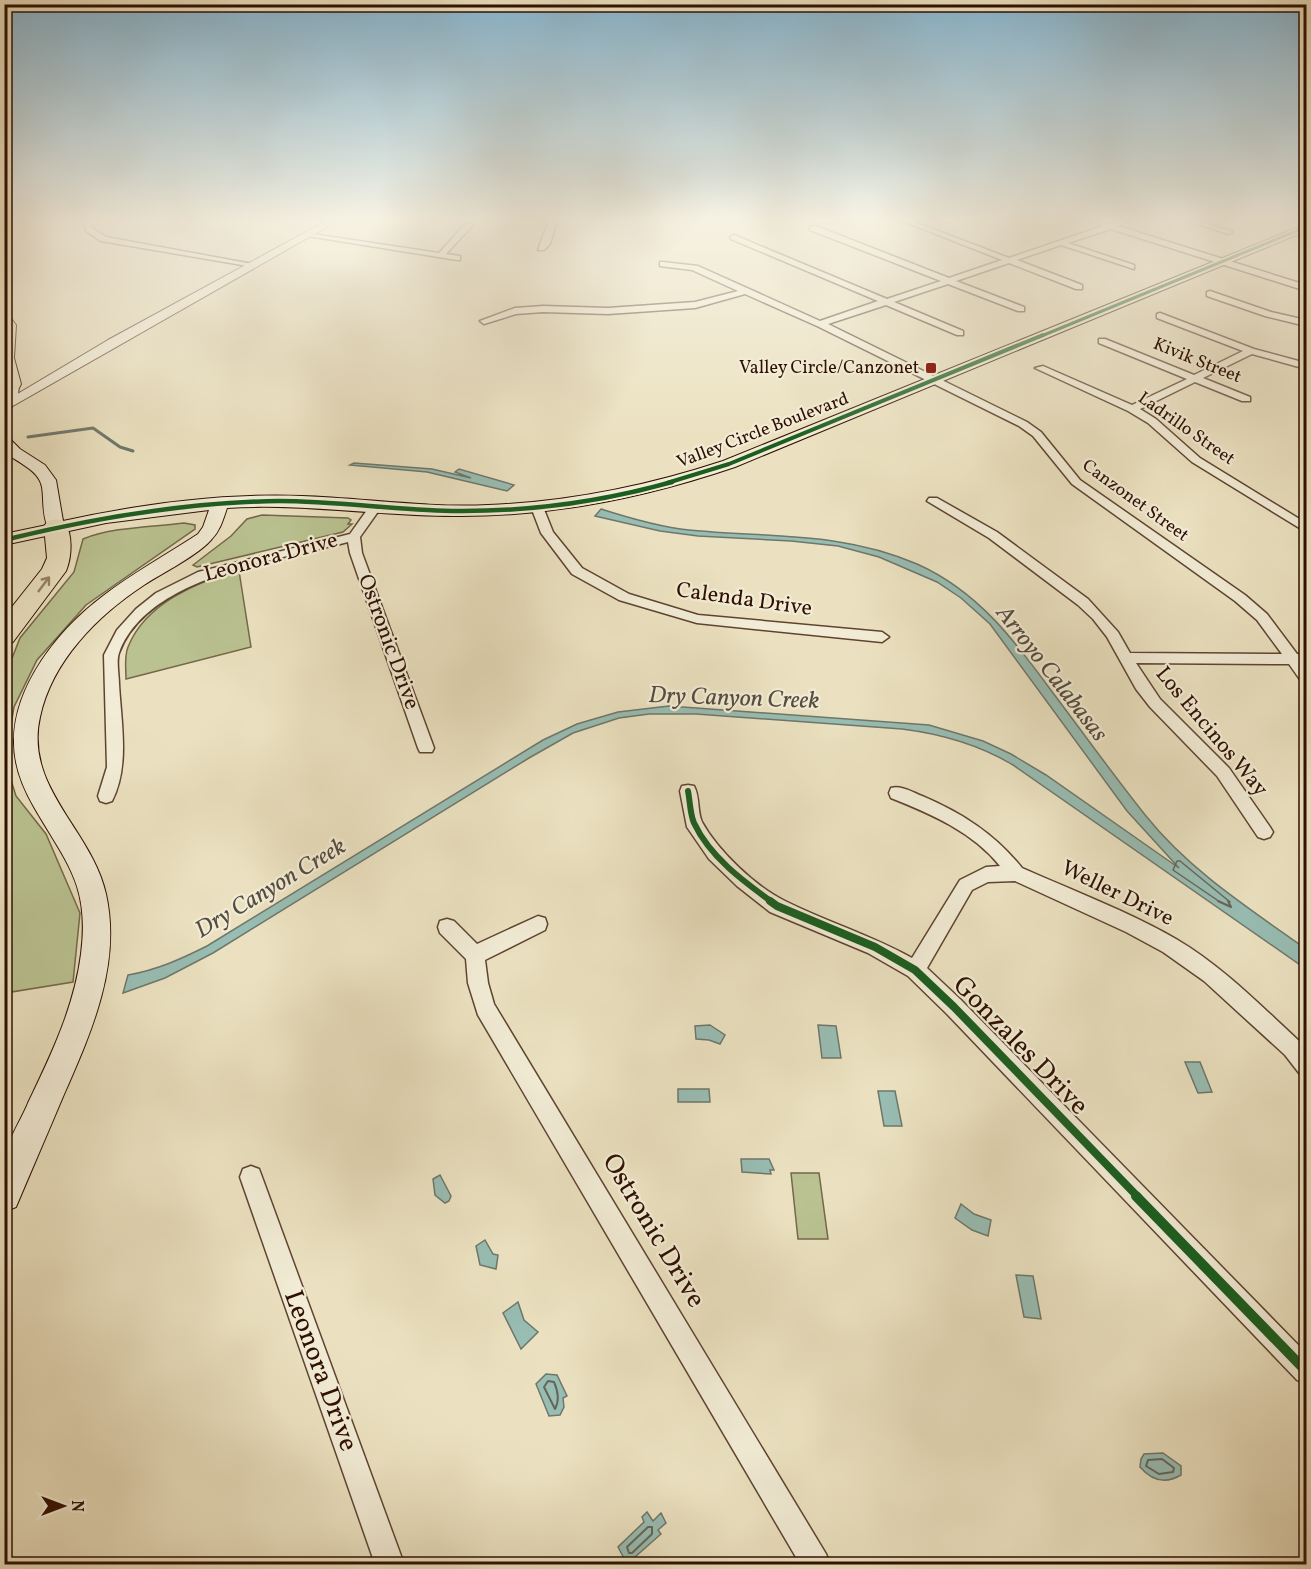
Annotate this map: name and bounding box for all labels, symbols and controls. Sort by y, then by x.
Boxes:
street label: Kivik Street [1149,332,1245,390]
place label: Valley Circle/Canzonet [739,356,919,381]
marker: Valley Circle/Canzonet [924,361,938,375]
street label: Ladrillo Street [1132,386,1240,472]
street label: Valley Circle Boulevard [673,387,853,475]
street label: Canzonet Street [1077,454,1193,548]
street label: Leonora Drive [201,525,341,591]
street label: Ostronic Drive [349,570,427,714]
street label: Calenda Drive [674,575,814,625]
one-way arrow [38,576,50,592]
water label: Arroyo Calabasas [986,598,1115,750]
street label: Los Encinos Way [1147,660,1275,804]
water label: Dry Canyon Creek [648,679,820,719]
water label: Dry Canyon Creek [189,830,353,948]
street label: Weller Drive [1056,853,1178,935]
street label: Gonzales Drive [943,968,1097,1124]
street label: Ostronic Drive [592,1147,714,1315]
street label: Leonora Drive [273,1285,367,1457]
north arrow [33,1476,93,1536]
text: N [65,1500,87,1512]

